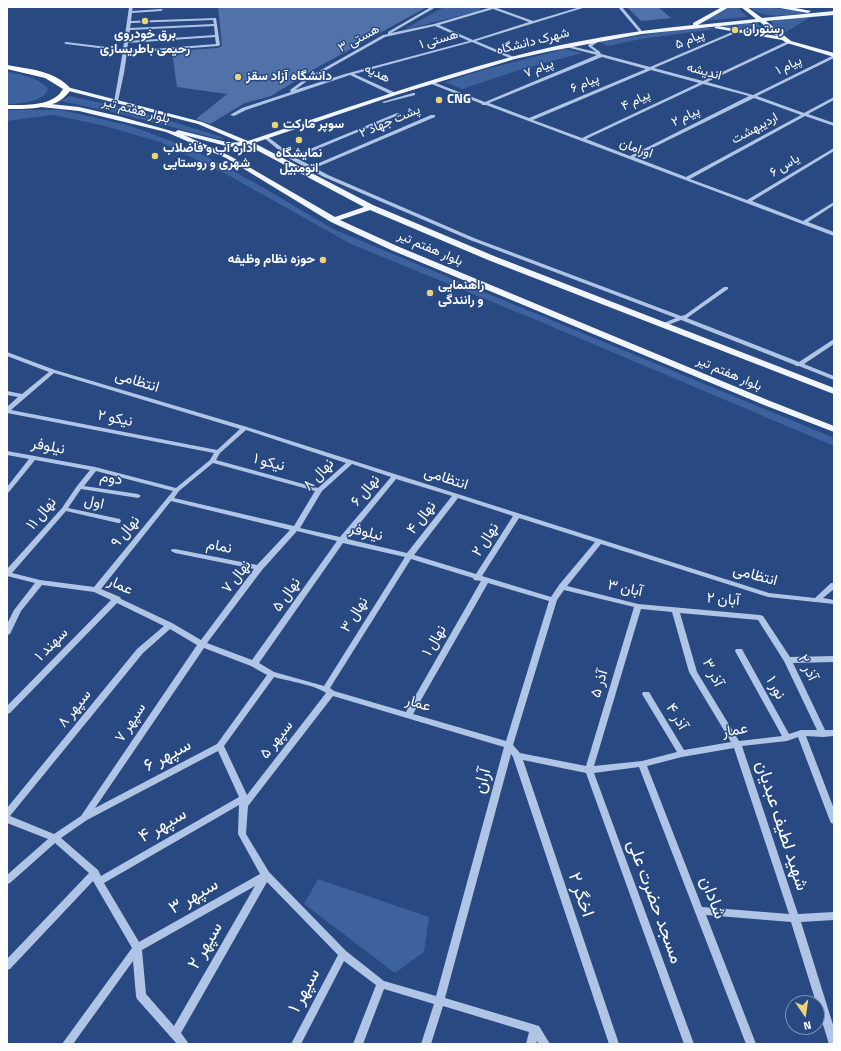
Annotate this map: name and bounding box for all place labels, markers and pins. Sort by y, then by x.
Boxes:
marker: برق خودروی رحیمی باطریسازی [140,16,150,26]
place label: رستوران [743,22,784,38]
marker: رستوران [730,25,740,35]
place label: برق خودروی رحیمی باطریسازی [100,27,190,58]
place label: دانشگاه آزاد سقز [246,69,332,85]
marker: دانشگاه آزاد سقز [233,72,243,82]
place label: CNG [447,92,471,108]
marker: CNG [434,95,444,105]
place label: سوپر مارکت [283,117,344,133]
marker: سوپر مارکت [270,120,280,130]
marker: نمایشگاه اتومبیل [294,135,304,145]
place label: اداره آب و فاضلاب شهری و روستایی [163,141,256,172]
place label: نمایشگاه اتومبیل [276,146,322,177]
marker: اداره آب و فاضلاب شهری و روستایی [150,151,160,161]
place label: حوزه نظام وظیفه [228,252,315,268]
marker: حوزه نظام وظیفه [318,255,328,265]
place label: راهنمایی و رانندگی [438,278,484,309]
marker: راهنمایی و رانندگی [425,288,435,298]

